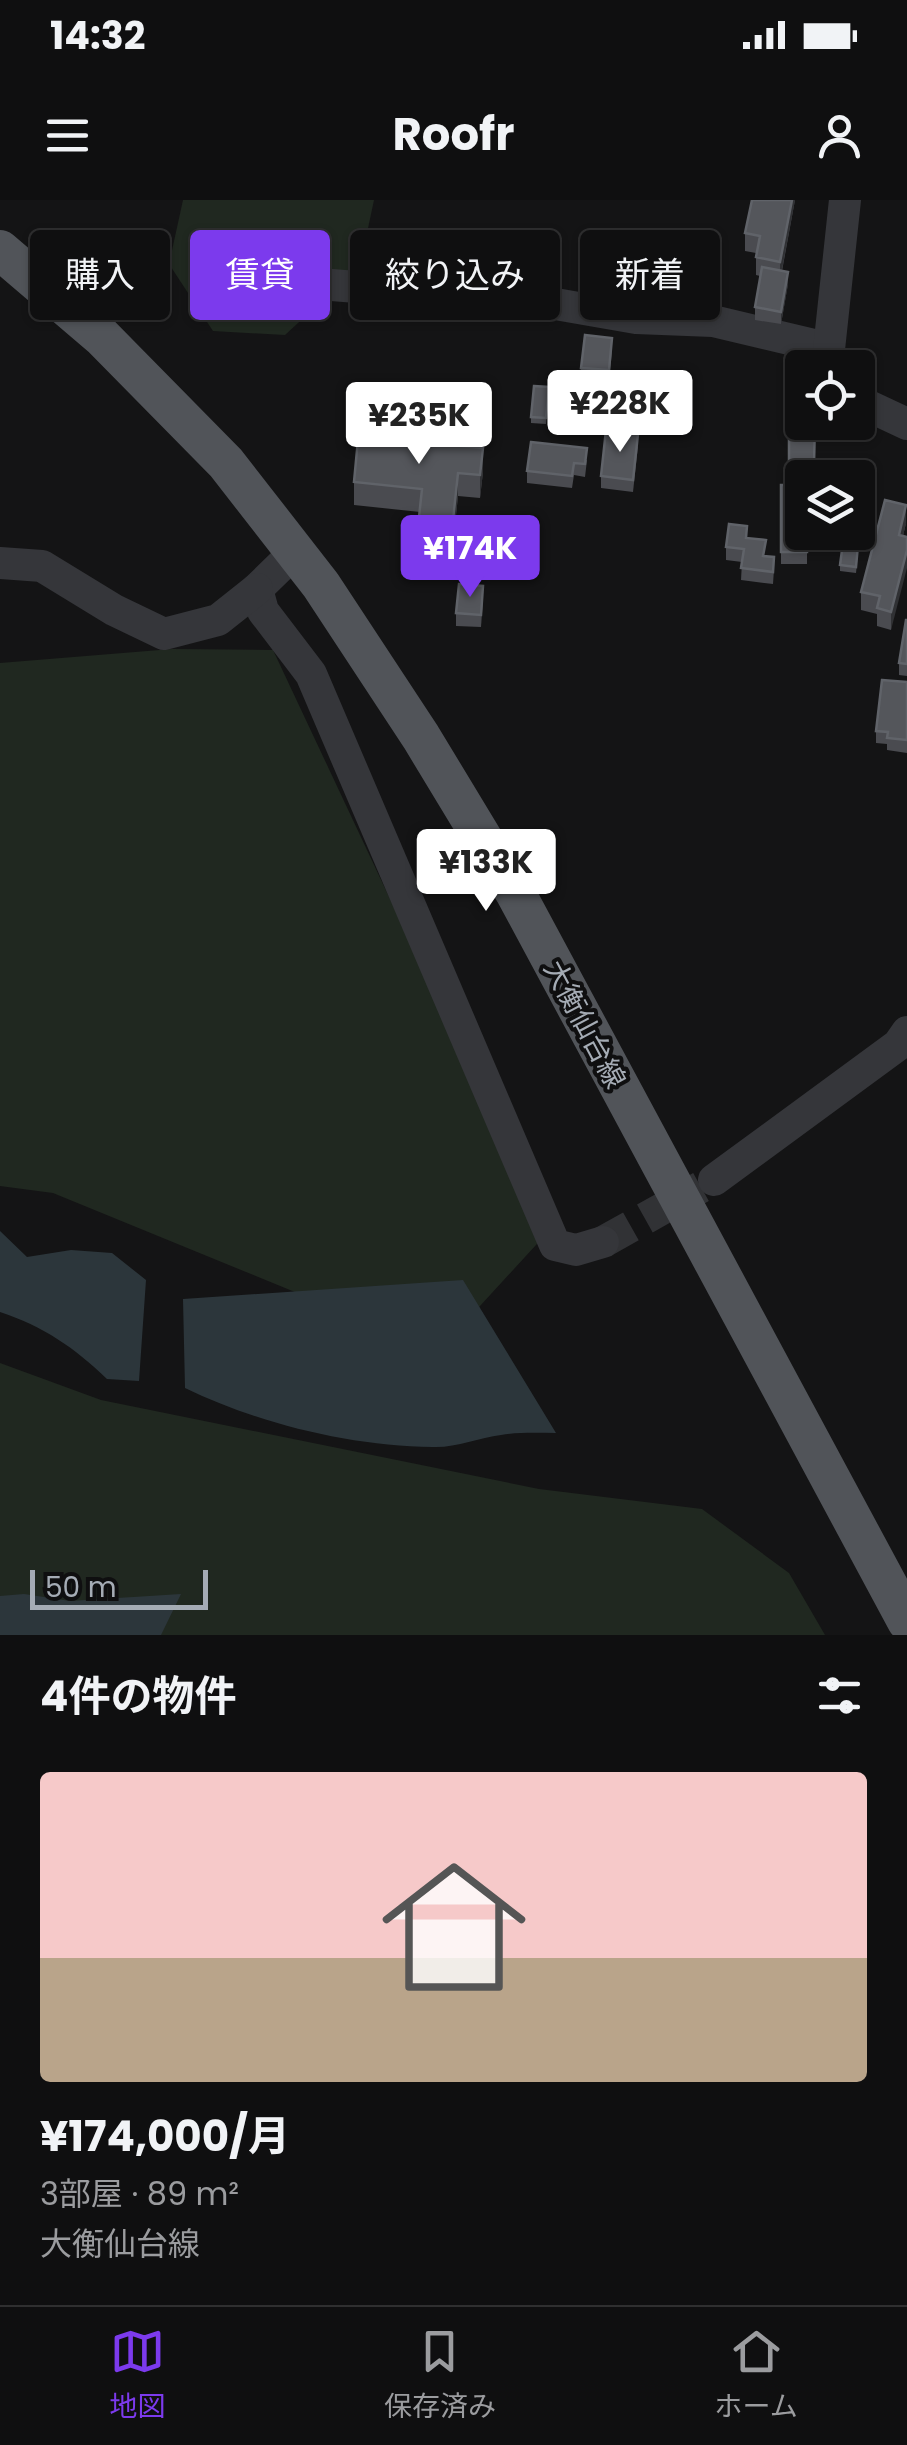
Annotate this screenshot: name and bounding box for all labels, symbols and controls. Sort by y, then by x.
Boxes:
text: 14:32 [50,9,146,62]
text: Roofr [392,103,515,166]
icon: menu [40,108,95,163]
icon: person [812,108,867,163]
chip: 購入 [30,230,170,320]
chip: 賃貸 [190,230,330,320]
chip: 絞り込み [350,230,560,320]
chip: 新着 [580,230,720,320]
map controls [785,350,875,550]
button: locate [785,350,875,440]
pin: ¥228K [550,370,690,455]
text: ¥228K [569,380,671,425]
pin: ¥235K [349,382,489,467]
text: ¥235K [368,392,470,437]
button: layers [785,460,875,550]
pin: ¥174K [400,515,540,600]
text: ¥174K [423,525,517,570]
pin: ¥133K [416,829,556,914]
text: ¥133K [439,839,533,884]
street label: 大衡仙台線 [534,953,635,1095]
scale bar [30,1565,208,1610]
text: 50 m [45,1568,116,1607]
text: 4件の物件 [40,1667,236,1726]
icon: filters [812,1668,867,1723]
icon: home [364,1837,544,2017]
text: ¥174,000/月 [40,2107,290,2166]
text: 3部屋 · 89 m² [40,2171,239,2216]
text: 大衡仙台線 [40,2221,200,2266]
tab: 地図 [109,2324,165,2428]
tab: 保存済み [384,2324,496,2428]
tab: ホーム [715,2324,798,2428]

